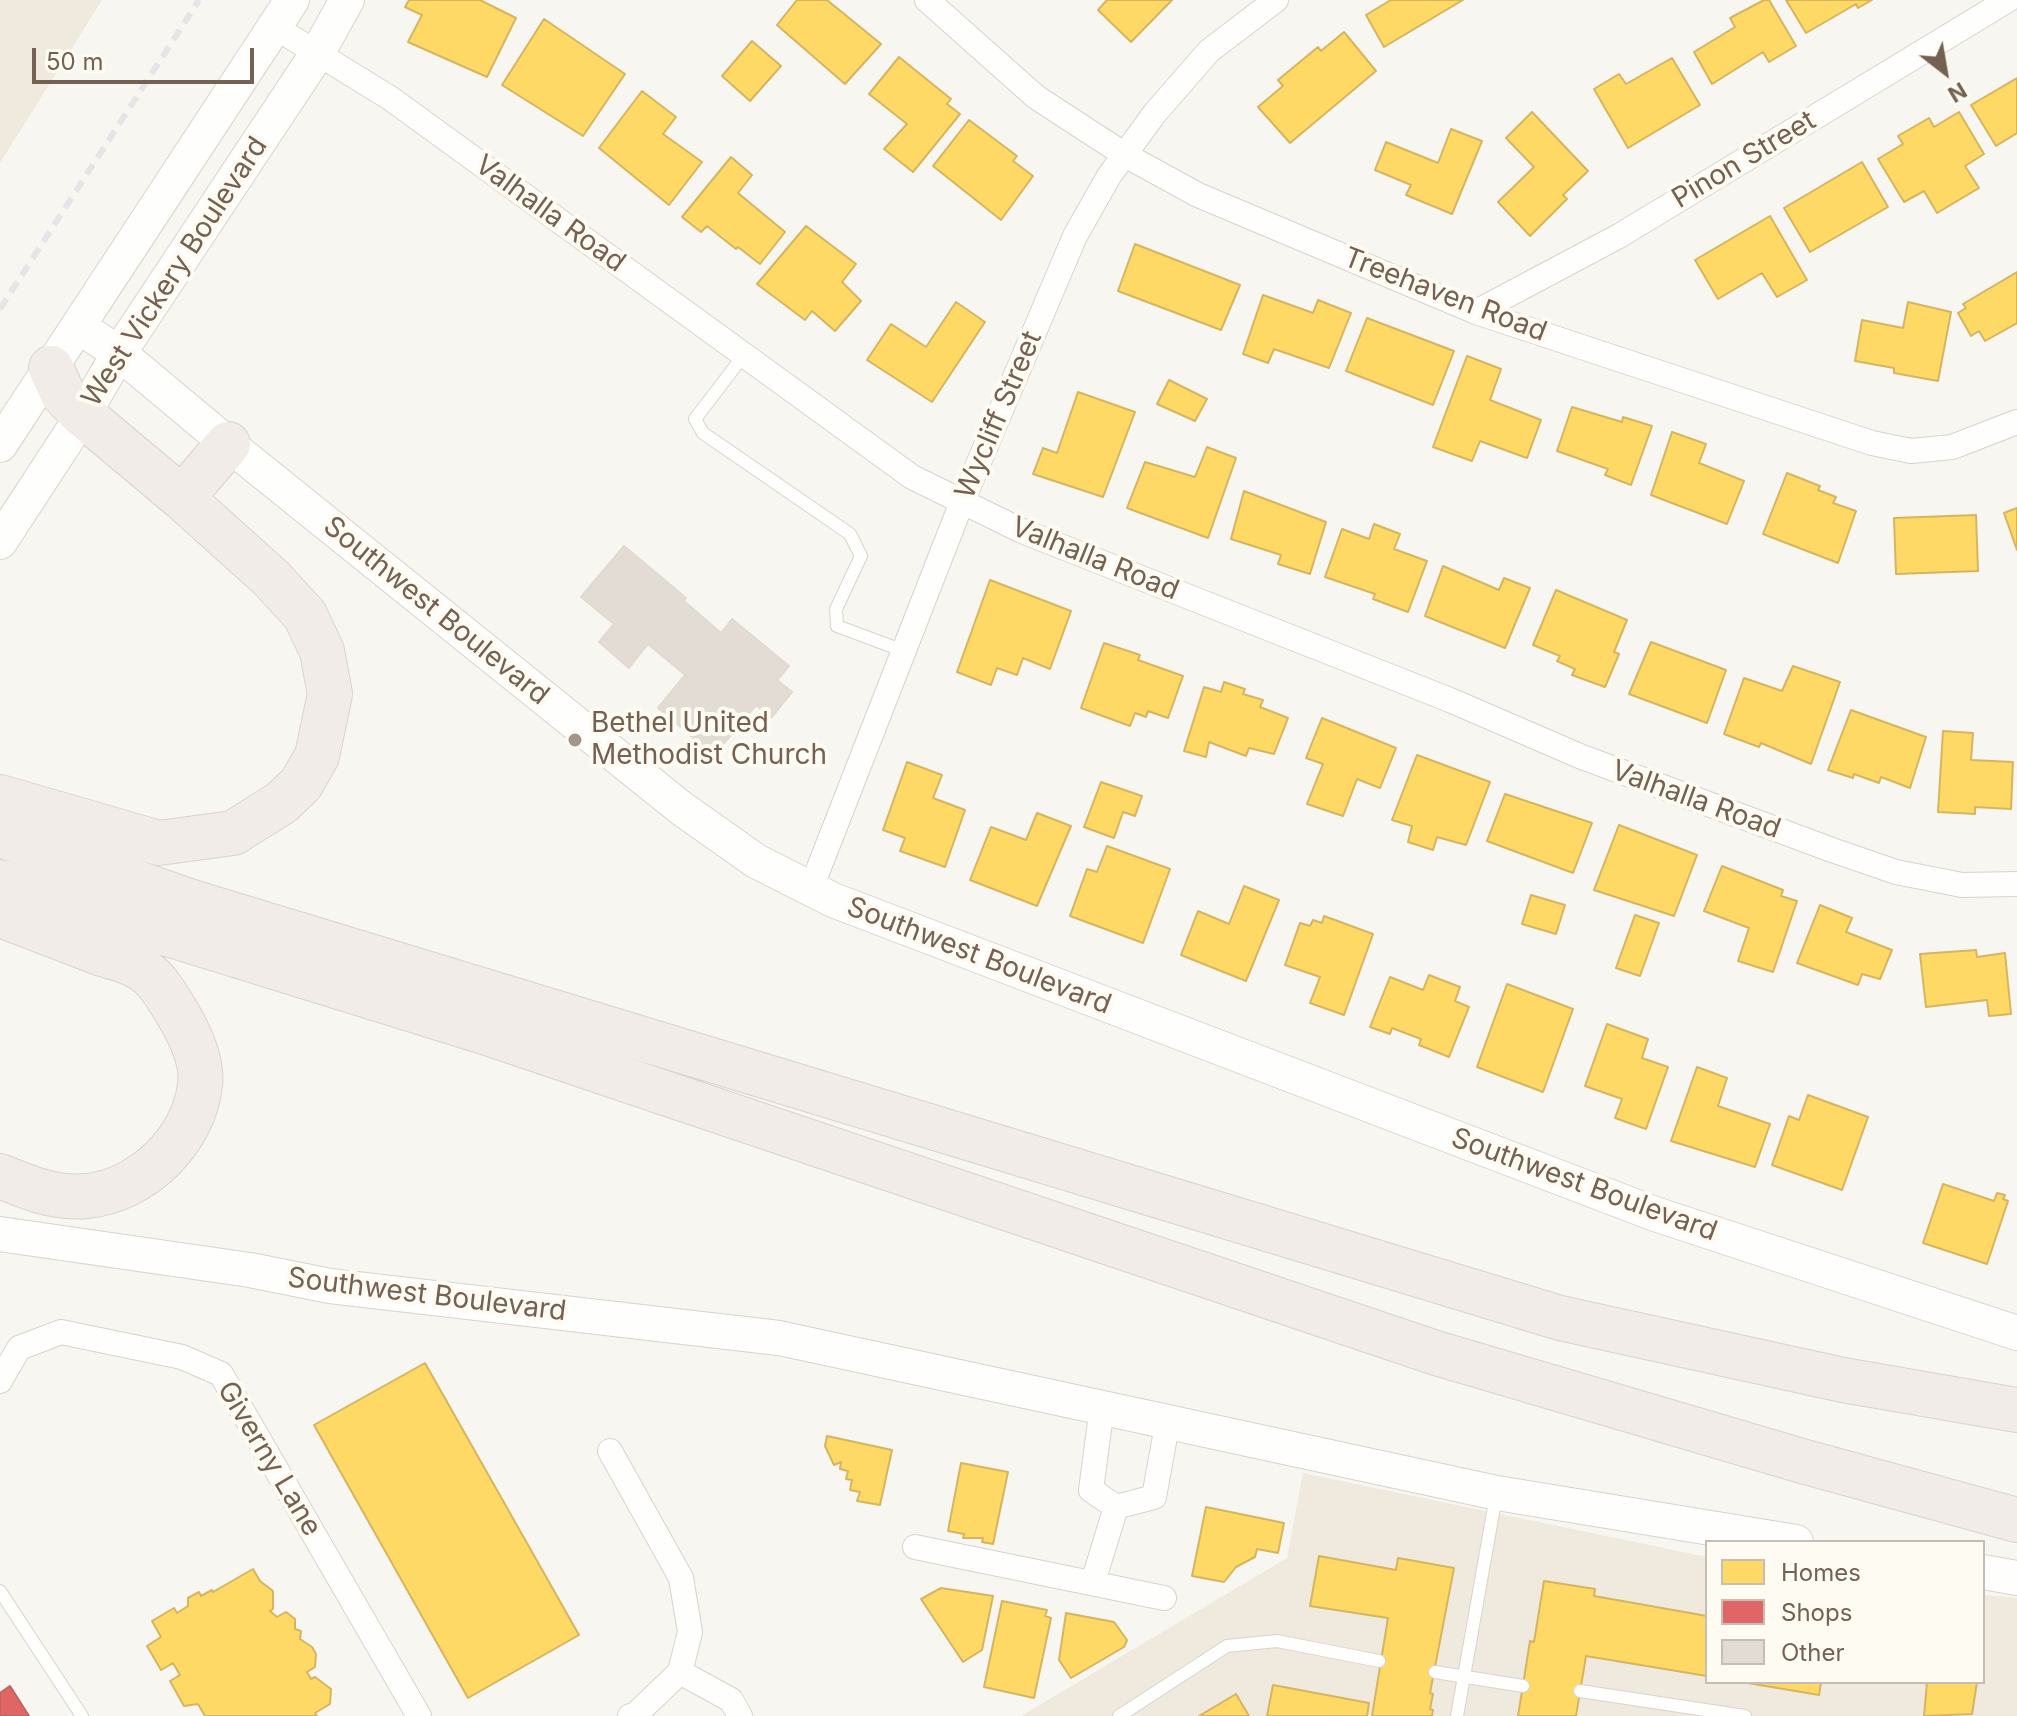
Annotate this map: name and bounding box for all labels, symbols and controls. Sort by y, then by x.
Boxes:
scale bar [36,32,258,82]
north arrow [1905,32,1985,112]
text: 50 m [46,47,104,76]
text: N [1943,77,1971,108]
street label: Pinon Street [1666,104,1822,216]
street label: West Vickery Boulevard [75,131,275,413]
street label: Valhalla Road [468,148,632,280]
street label: Treehaven Road [1339,241,1551,349]
street label: Wycliff Street [949,326,1049,504]
street label: Southwest Boulevard [316,510,556,712]
street label: Valhalla Road [1006,510,1184,608]
place label: Bethel United Methodist Church [591,707,827,773]
marker: Bethel United Methodist Church [566,731,584,749]
street label: Valhalla Road [1607,754,1785,846]
street label: Southwest Boulevard [842,890,1116,1022]
street label: Southwest Boulevard [1447,1121,1721,1249]
street label: Southwest Boulevard [286,1261,568,1329]
street label: Giverny Lane [210,1376,328,1542]
legend [1705,1540,1985,1684]
text: Homes [1781,1558,1861,1587]
text: Shops [1781,1598,1852,1627]
text: Other [1781,1638,1844,1667]

